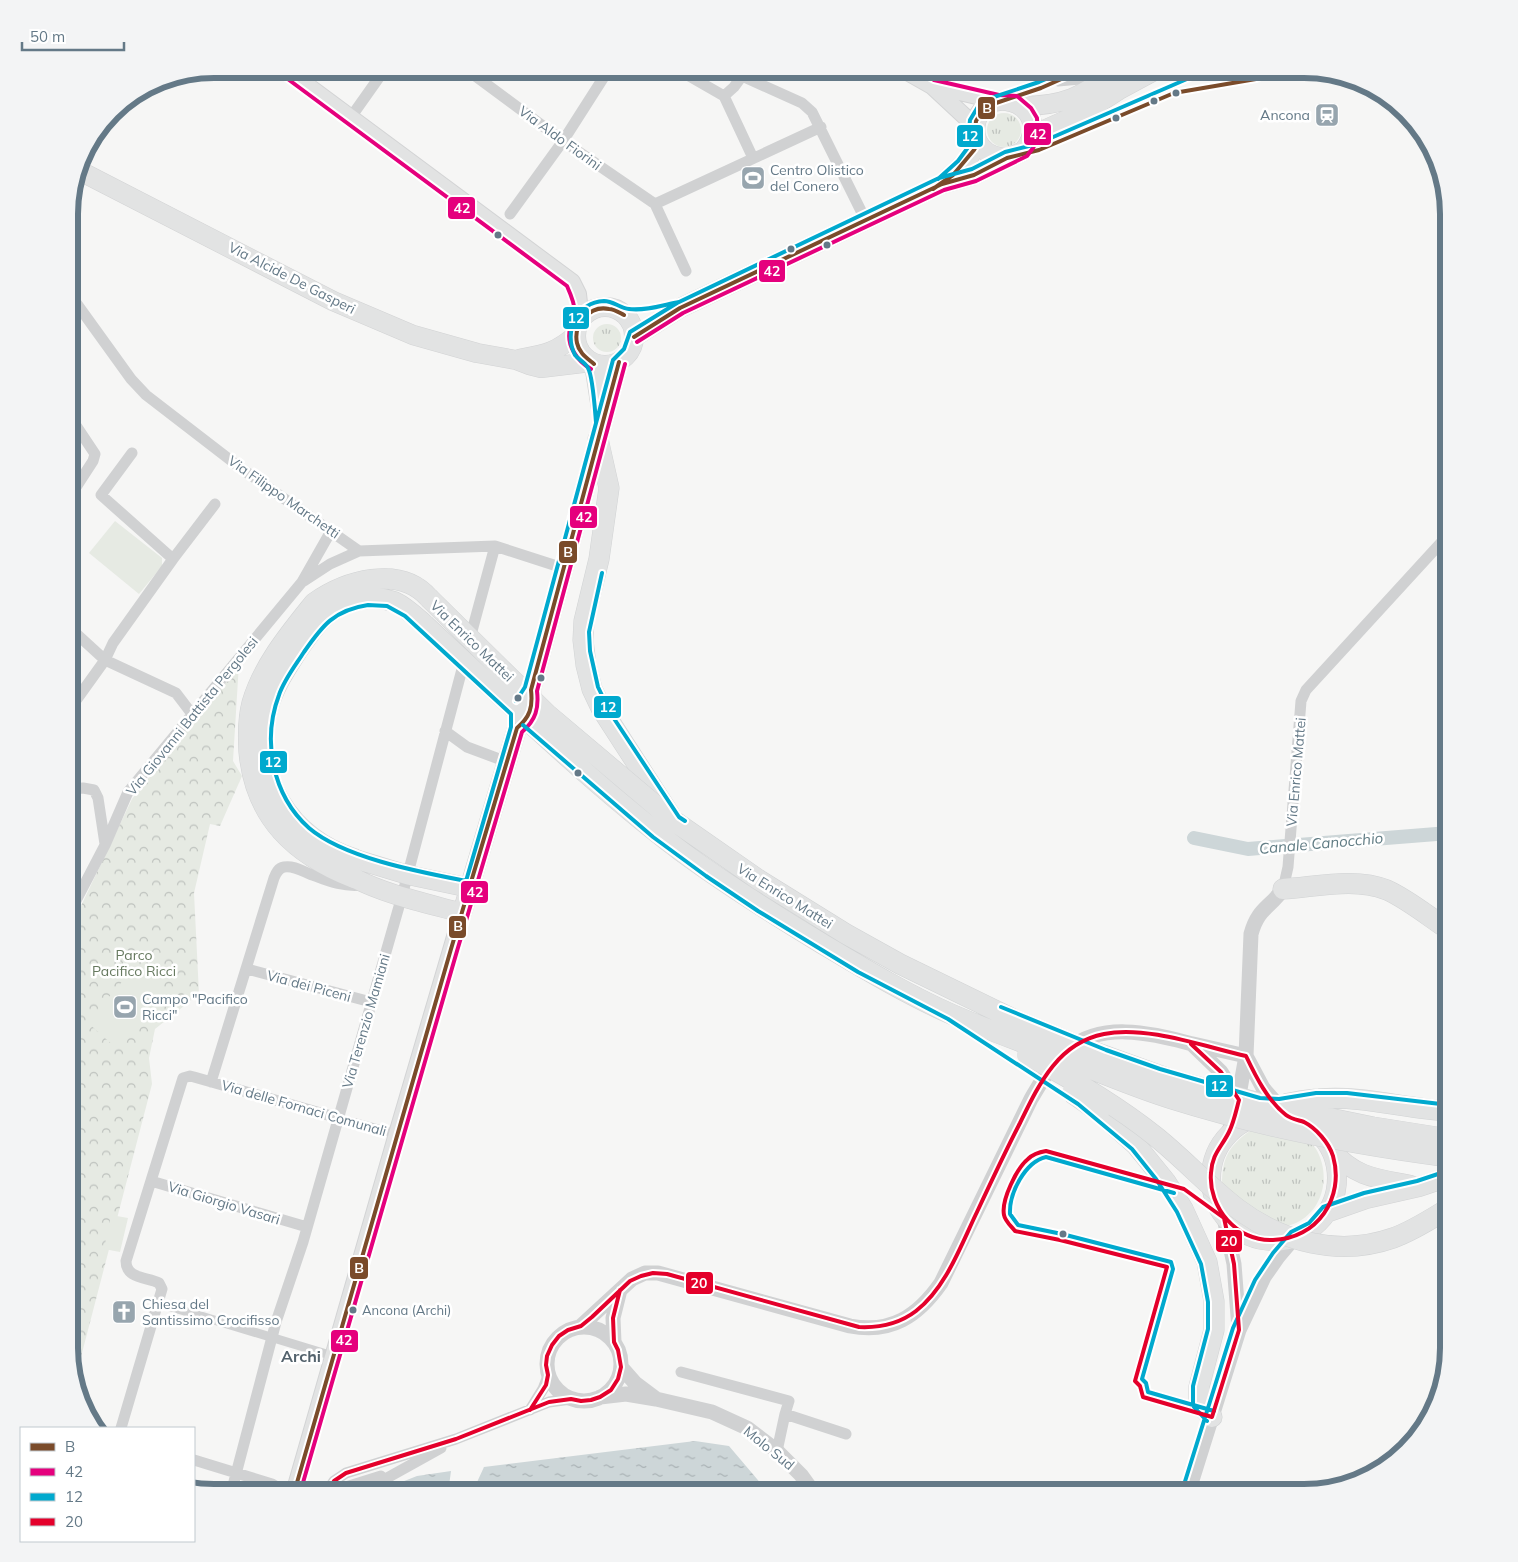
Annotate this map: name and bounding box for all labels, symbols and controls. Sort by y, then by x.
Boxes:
scale bar [22,20,125,52]
text: 50 m [30,27,65,46]
unlabelled marker [1171,88,1181,98]
line badge: B [977,96,996,120]
unlabelled marker [1149,96,1159,106]
text: B [982,99,992,117]
street label: Via Aldo Fiorini [515,102,605,174]
station icon: Ancona [1314,102,1340,128]
place label: Ancona [1260,106,1310,124]
unlabelled marker [1111,113,1121,123]
line badge: 42 [1023,122,1052,146]
line badge: 12 [956,124,984,148]
text: 42 [1030,125,1046,143]
text: 12 [962,127,978,145]
place label: Centro Olistico del Conero [770,161,864,195]
sports icon: Centro Olistico del Conero [740,165,766,191]
line badge: 42 [447,196,476,220]
text: 42 [454,199,470,217]
unlabelled marker [493,230,503,240]
street label: Via Alcide De Gasperi [225,238,359,318]
unlabelled marker [822,240,832,250]
unlabelled marker [786,244,796,254]
line badge: 42 [758,259,786,283]
text: 42 [764,262,780,280]
line badge: 12 [562,306,590,330]
text: 12 [568,309,584,327]
street label: Via Filippo Marchetti [225,452,343,542]
line badge: 42 [569,505,598,529]
text: 42 [576,508,592,526]
line badge: B [558,540,578,564]
text: B [563,543,573,561]
street label: Via Enrico Mattei [426,597,518,685]
street label: Via Giovanni Battista Pergolesi [122,633,262,799]
unlabelled marker [536,673,546,683]
unlabelled marker [513,693,523,703]
line badge: 12 [593,695,622,719]
text: 12 [600,698,616,716]
street label: Via Enrico Mattei [1282,717,1310,827]
line badge: 12 [259,750,288,774]
text: 12 [265,753,281,771]
unlabelled marker [573,768,583,778]
water label: Canale Canocchio [1258,828,1384,858]
street label: Via Enrico Mattei [734,859,836,933]
line badge: 42 [460,880,489,904]
text: 42 [467,883,483,901]
line badge: B [448,915,467,939]
text: B [453,917,463,935]
park label: Parco Pacifico Ricci [92,946,176,980]
street label: Via Terenzio Mamiani [338,952,394,1090]
street label: Via dei Piceni [265,966,353,1006]
place label: Campo "Pacifico Ricci" [142,990,248,1024]
sports icon: Campo "Pacifico Ricci" [112,994,138,1020]
line badge: 12 [1205,1074,1234,1098]
street label: Via delle Fornaci Comunali [219,1076,389,1140]
text: 12 [1211,1077,1227,1095]
street label: Via Giorgio Vasari [166,1177,282,1229]
unlabelled marker [1058,1229,1068,1239]
line badge: 20 [1215,1229,1243,1253]
text: 20 [1221,1232,1237,1250]
line badge: B [349,1256,369,1280]
text: B [354,1259,364,1277]
line badge: 20 [685,1271,714,1295]
text: 20 [691,1274,707,1292]
place label: Chiesa del Santissimo Crocifisso [142,1295,279,1329]
church icon: Chiesa del Santissimo Crocifisso [111,1299,137,1325]
place label: Ancona (Archi) [362,1302,451,1318]
marker: Ancona (Archi) [348,1305,358,1315]
line badge: 42 [330,1329,359,1353]
text: 42 [336,1331,352,1349]
district label: Archi [281,1346,321,1366]
street label: Molo Sud [740,1422,798,1474]
legend [20,1427,195,1542]
text: B [65,1437,75,1456]
text: 42 [65,1462,83,1481]
text: 12 [65,1487,83,1506]
text: 20 [65,1512,83,1531]

